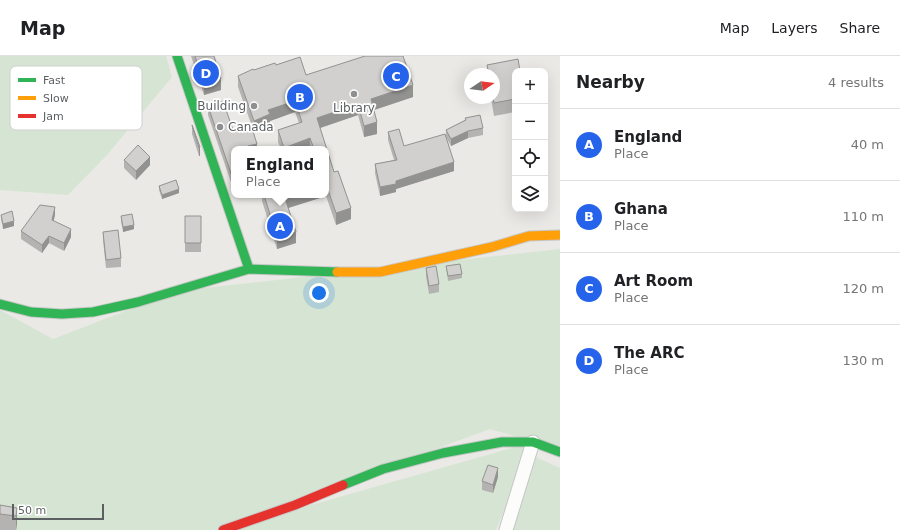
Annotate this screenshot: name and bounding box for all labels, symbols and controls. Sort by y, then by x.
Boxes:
text: Map [20,17,65,39]
text: Map [720,20,749,36]
text: Layers [771,20,818,36]
text: Share [840,20,880,36]
pin: D [193,58,219,88]
pin: C [383,61,409,91]
legend [10,66,142,130]
north arrow [464,68,500,104]
map controls [512,68,548,212]
button: + [512,68,548,104]
text: Nearby [576,72,645,92]
text: Fast [43,74,66,87]
text: 4 results [828,75,884,90]
pin: B [287,82,313,112]
marker: Library [349,89,359,99]
text: Slow [43,92,69,105]
place label: Building [197,99,246,113]
marker: Building [249,101,259,111]
place label: Library [333,101,375,115]
button: − [512,104,548,140]
text: Jam [42,110,64,123]
place label: Canada [228,120,274,134]
marker: Canada [215,122,225,132]
text: England [614,128,682,146]
text: A [584,137,594,152]
text: 40 m [851,137,884,152]
button: locate [512,140,548,176]
popup [231,146,329,198]
text: Place [614,146,649,161]
text: England [246,156,314,174]
text: Place [246,174,280,189]
button: layers [512,176,548,212]
text: Ghana [614,200,668,218]
text: B [584,209,594,224]
text: 110 m [842,209,884,224]
pin: A [267,211,293,241]
text: Place [614,218,649,233]
text: Art Room [614,272,693,290]
text: C [584,281,594,296]
text: 120 m [842,281,884,296]
your location [309,283,329,303]
text: Place [614,290,649,305]
text: The ARC [614,344,684,362]
text: D [584,353,594,368]
text: 130 m [842,353,884,368]
text: Place [614,362,649,377]
scale bar [12,502,104,521]
text: 50 m [18,504,46,517]

